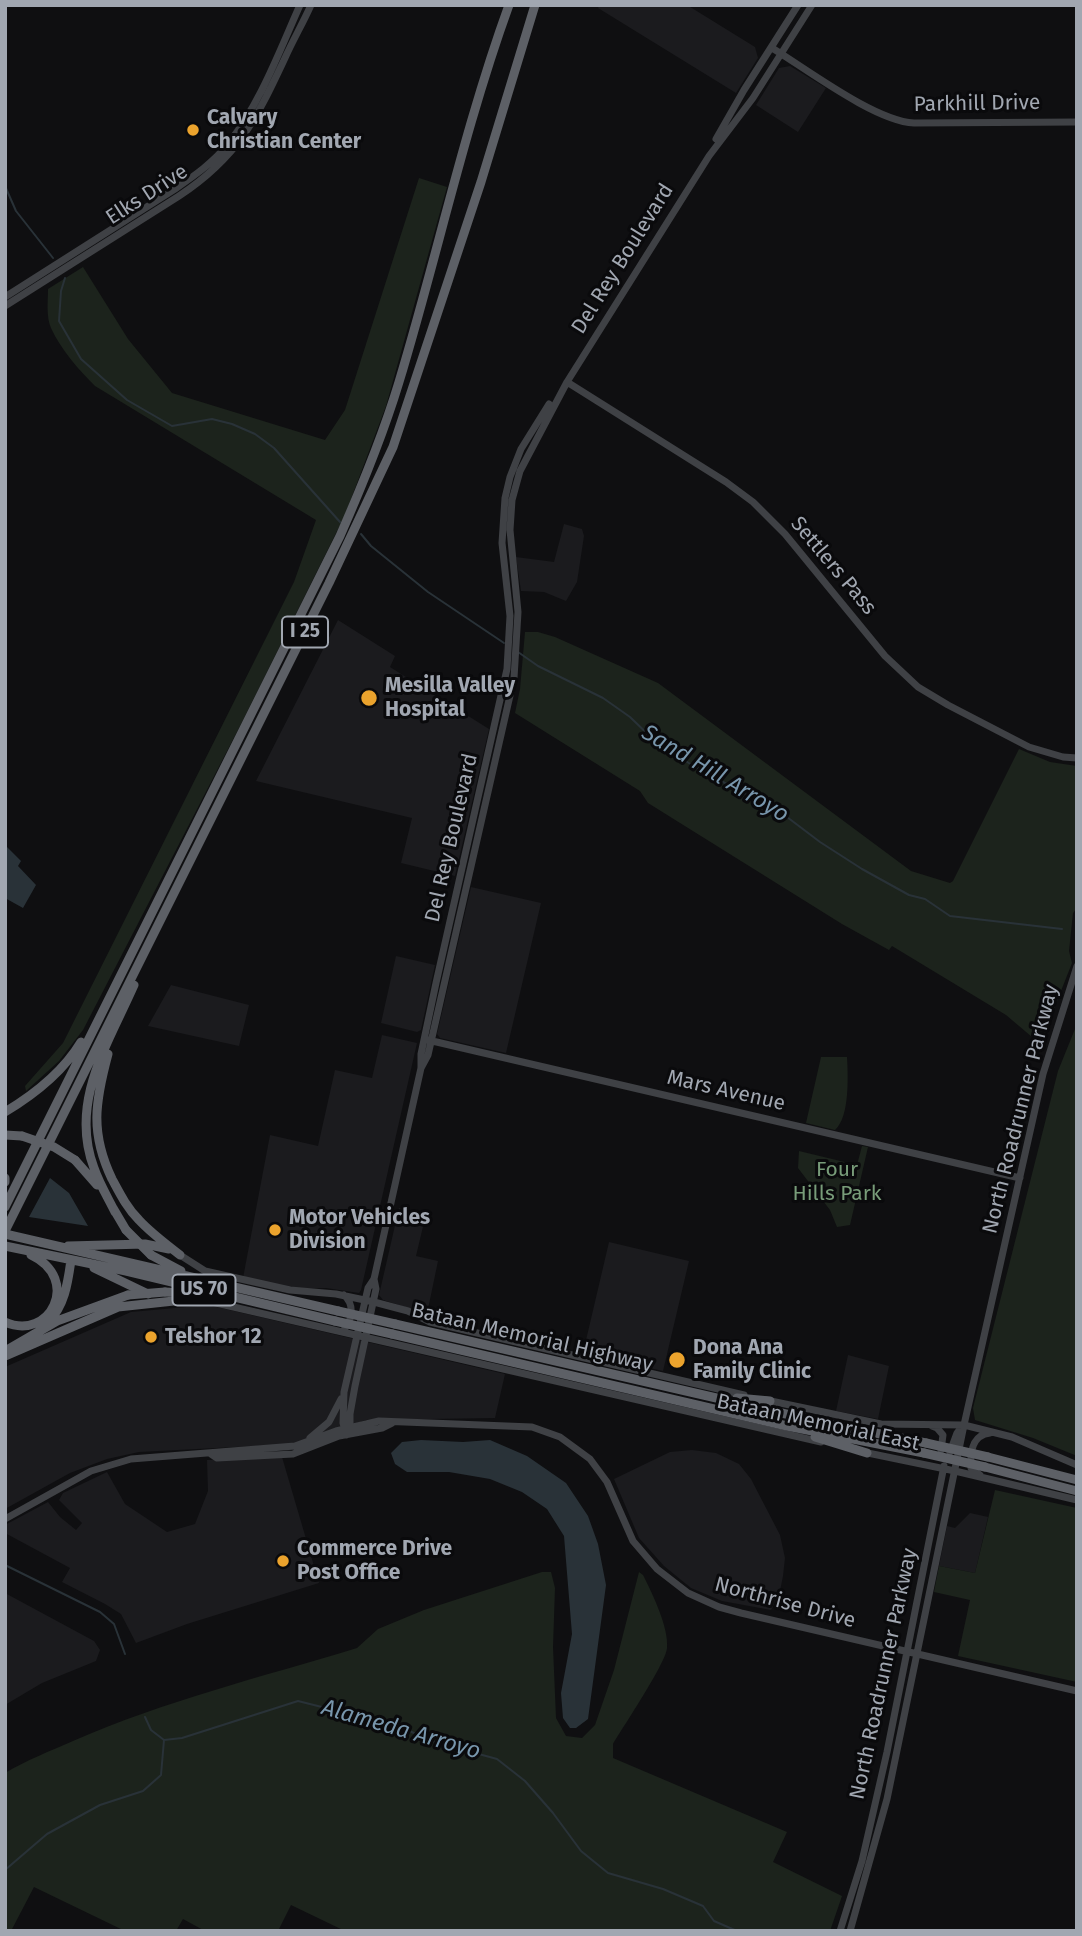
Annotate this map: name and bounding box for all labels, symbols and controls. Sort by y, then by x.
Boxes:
street label: Parkhill Drive [913,90,1041,118]
place label: Calvary Christian Center [207,105,361,155]
marker: Calvary Christian Center [185,122,201,138]
street label: Elks Drive [101,159,193,231]
street label: Del Rey Boulevard [567,179,679,339]
street label: Settlers Pass [785,512,881,620]
road number: I 25 [282,617,328,648]
place label: Mesilla Valley Hospital [385,673,515,723]
marker: Mesilla Valley Hospital [359,688,379,708]
water label: Sand Hill Arroyo [636,719,794,829]
street label: Del Rey Boulevard [420,751,484,925]
street label: North Roadrunner Parkway [978,982,1064,1236]
street label: Mars Avenue [664,1065,788,1117]
park label: Four Hills Park [792,1157,882,1207]
place label: Motor Vehicles Division [289,1205,430,1255]
marker: Motor Vehicles Division [267,1222,283,1238]
road number: US 70 [172,1274,235,1306]
street label: Bataan Memorial Highway [409,1298,655,1378]
place label: Telshor 12 [165,1324,262,1350]
marker: Telshor 12 [143,1329,159,1345]
place label: Dona Ana Family Clinic [693,1335,811,1385]
marker: Dona Ana Family Clinic [667,1350,687,1370]
street label: Bataan Memorial East [714,1389,922,1457]
place label: Commerce Drive Post Office [297,1536,452,1586]
street label: North Roadrunner Parkway [845,1546,923,1802]
marker: Commerce Drive Post Office [275,1553,291,1569]
street label: Northrise Drive [712,1572,858,1634]
water label: Alameda Arroyo [318,1694,484,1766]

